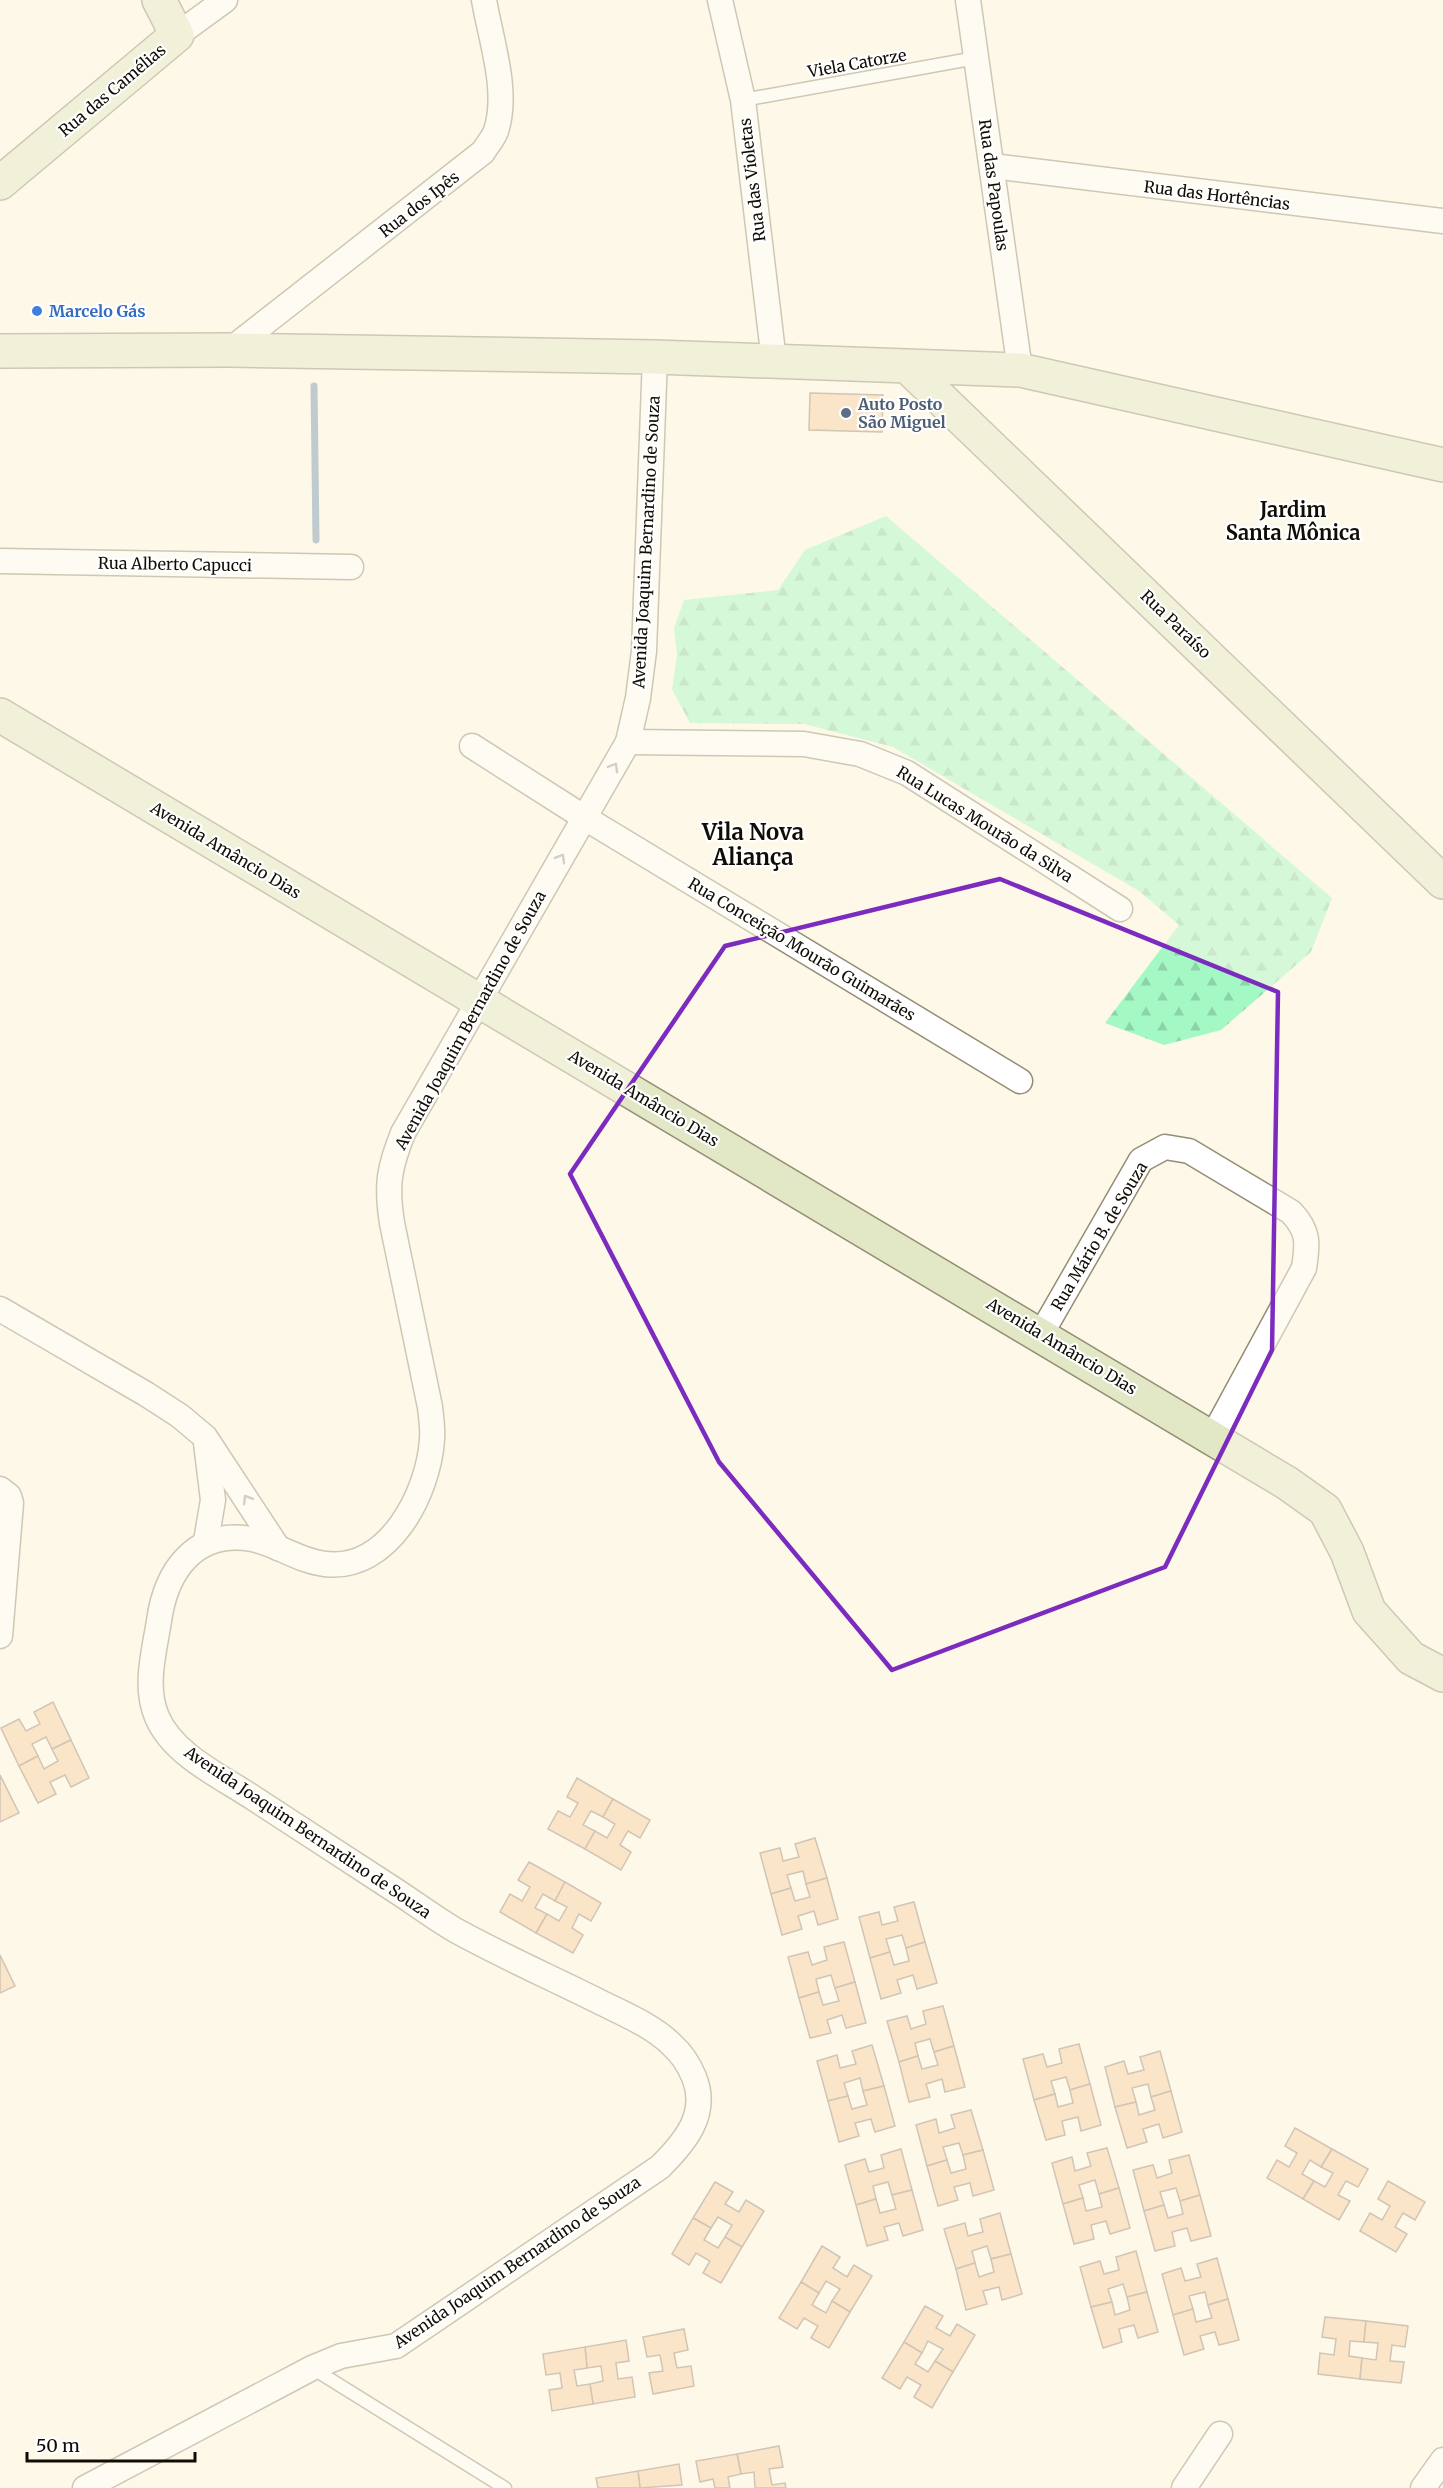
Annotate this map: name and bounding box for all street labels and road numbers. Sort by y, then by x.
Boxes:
street label: Rua das Camélias [55,39,170,141]
street label: Viela Catorze [805,44,908,82]
street label: Rua das Violetas [734,117,770,243]
street label: Rua das Papoulas [975,118,1013,252]
street label: Rua dos Ipês [375,166,463,241]
street label: Rua das Hortências [1143,176,1291,214]
street label: Avenida Joaquim Bernardino de Souza [628,395,664,690]
street label: Rua Alberto Capucci [98,553,252,575]
street label: Rua Paraíso [1137,586,1215,662]
street label: Rua Lucas Mourão da Silva [893,761,1077,887]
street label: Avenida Amâncio Dias [146,797,305,903]
street label: Rua Conceição Mourão Guimarães [685,873,919,1025]
street label: Avenida Joaquim Bernardino de Souza [390,887,550,1154]
street label: Avenida Amâncio Dias [564,1045,723,1151]
street label: Rua Mário B. de Souza [1047,1158,1152,1314]
street label: Avenida Amâncio Dias [982,1293,1141,1399]
street label: Avenida Joaquim Bernardino de Souza [180,1741,435,1922]
street label: Avenida Joaquim Bernardino de Souza [389,2172,644,2353]

